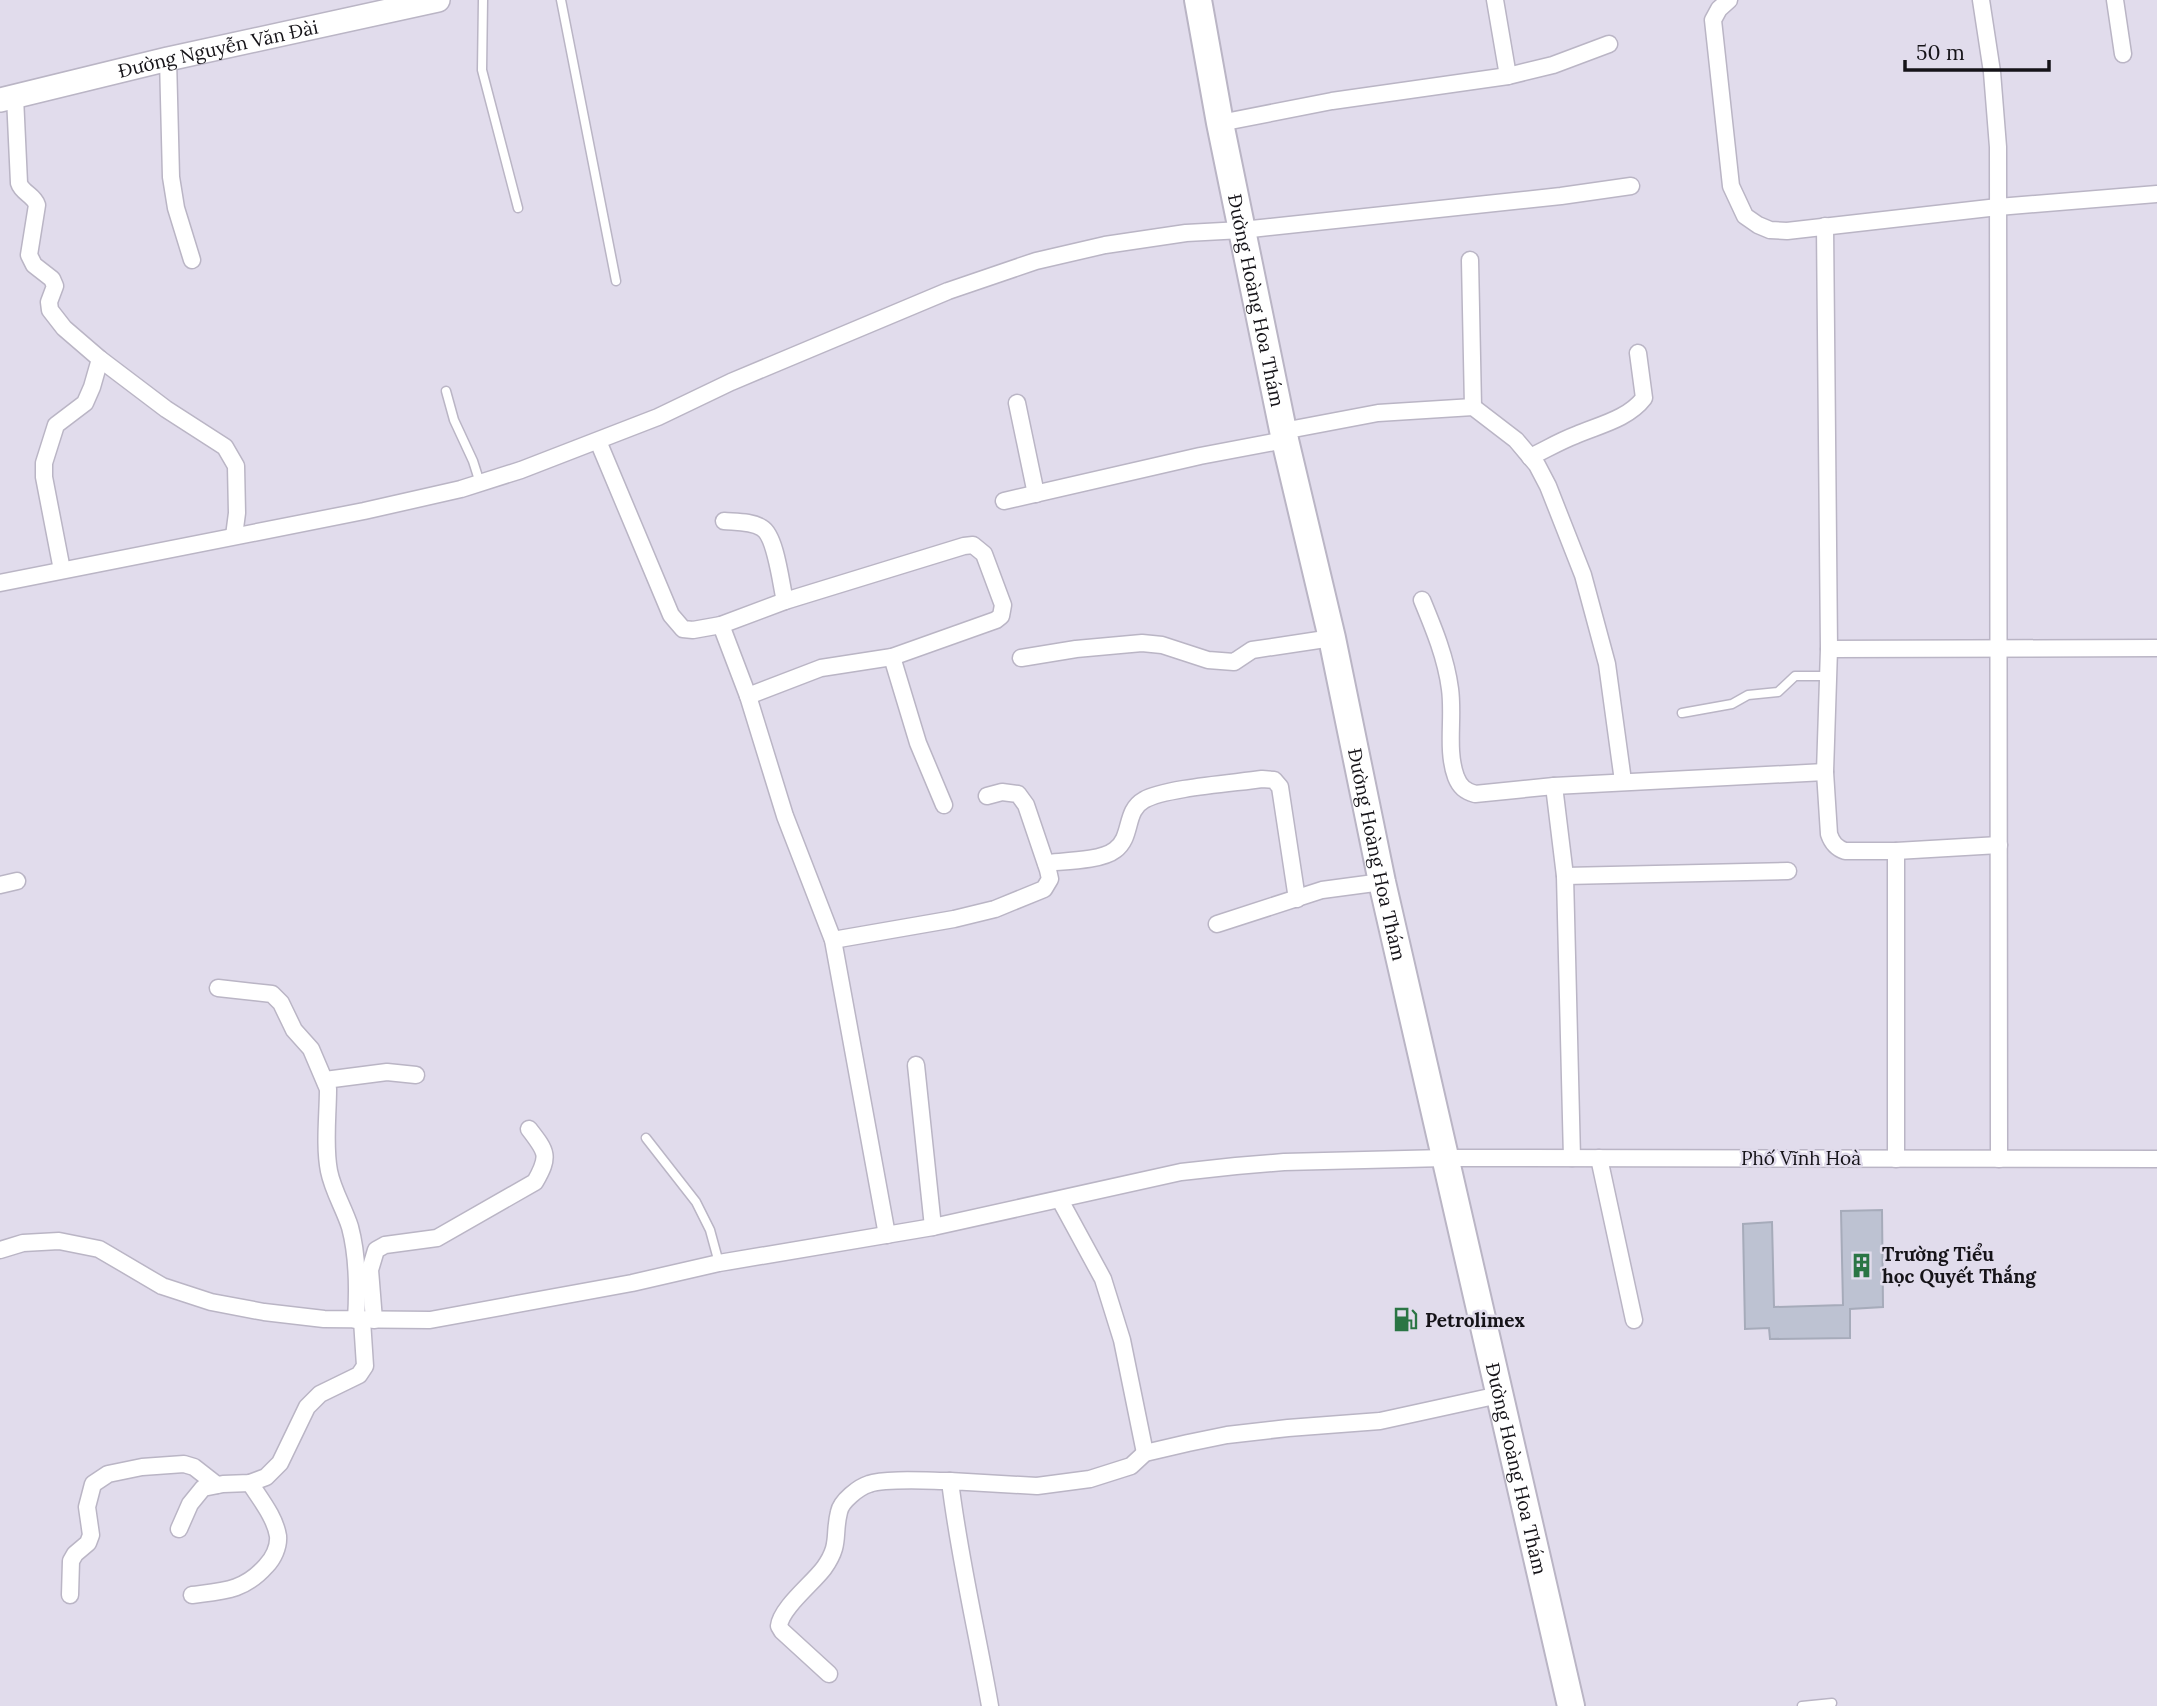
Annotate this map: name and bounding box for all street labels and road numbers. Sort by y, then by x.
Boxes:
street label: Đường Nguyễn Văn Đài [116,15,320,83]
street label: Đường Hoàng Hoa Thám [1223,192,1290,409]
street label: Đường Hoàng Hoa Thám [1343,746,1412,963]
street label: Phố Vĩnh Hoà [1741,1146,1861,1170]
street label: Đường Hoàng Hoa Thám [1481,1360,1552,1577]

